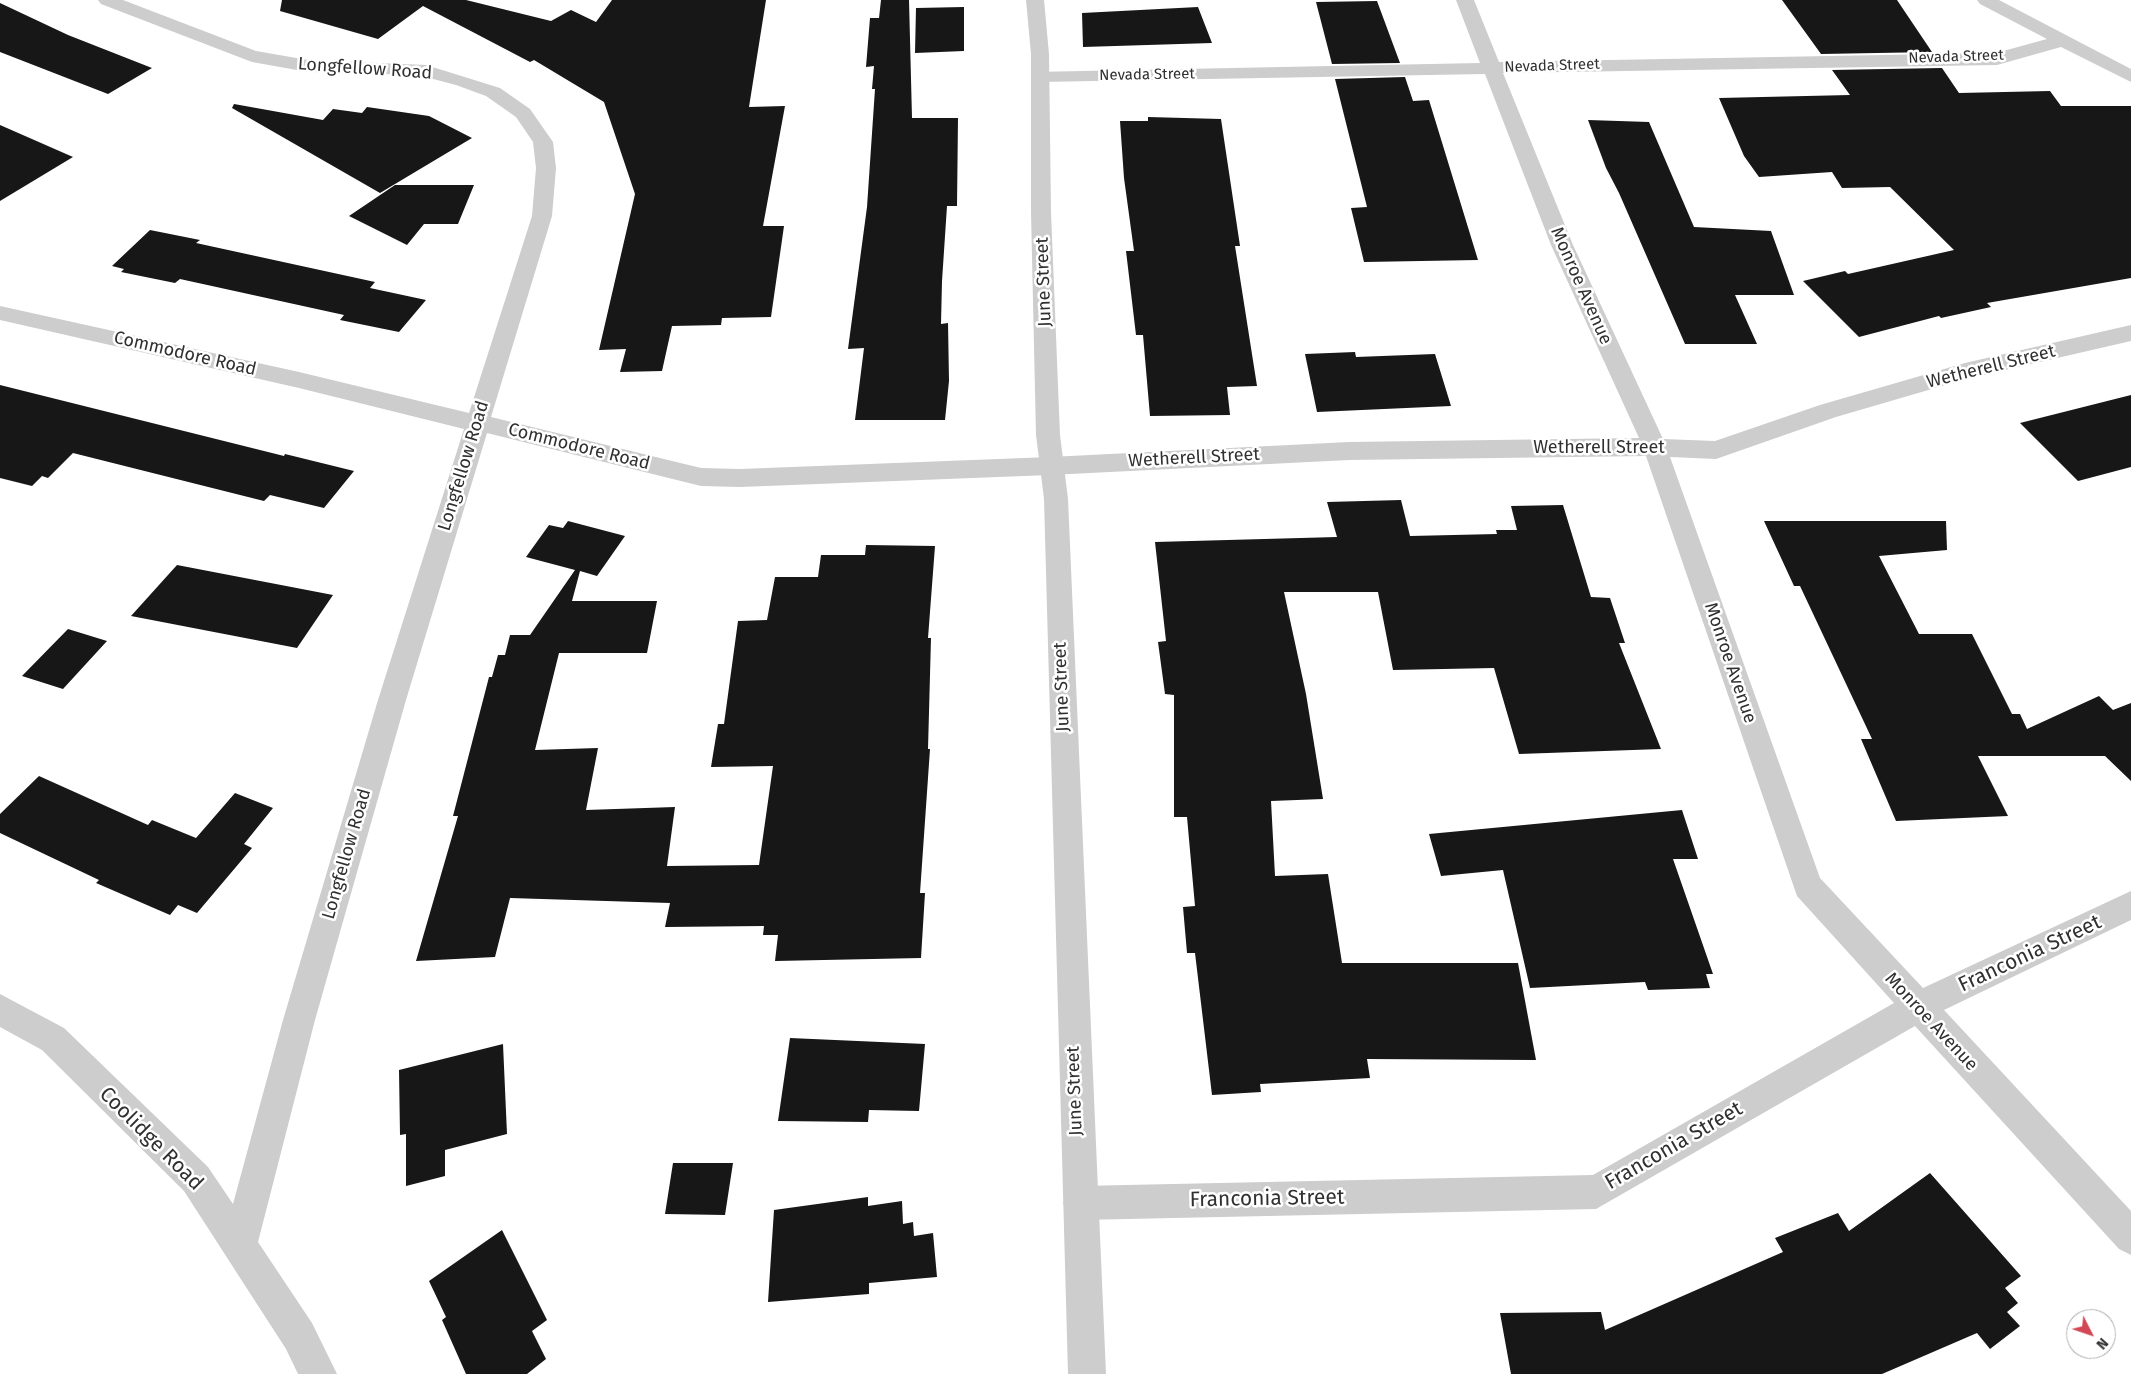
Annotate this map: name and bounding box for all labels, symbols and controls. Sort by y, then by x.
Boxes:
street label: Nevada Street [1908,46,2004,68]
street label: Longfellow Road [297,54,433,84]
street label: Nevada Street [1504,55,1600,77]
street label: Nevada Street [1099,65,1195,85]
street label: Monroe Avenue [1545,224,1617,348]
street label: June Street [1032,237,1056,327]
street label: Commodore Road [112,327,258,381]
street label: Wetherell Street [1924,341,2058,393]
street label: Longfellow Road [434,398,494,534]
street label: Commodore Road [506,419,652,475]
street label: Wetherell Street [1533,437,1665,459]
street label: Wetherell Street [1128,444,1260,472]
street label: Monroe Avenue [1699,600,1761,726]
street label: June Street [1050,642,1074,732]
street label: Longfellow Road [318,786,376,922]
street label: Franconia Street [1955,910,2105,998]
street label: Monroe Avenue [1880,968,1982,1076]
street label: June Street [1063,1046,1087,1136]
street label: Coolidge Road [94,1082,208,1196]
street label: Franconia Street [1601,1096,1747,1196]
street label: Franconia Street [1189,1185,1345,1213]
north arrow [2066,1309,2116,1359]
text: N [2092,1334,2111,1353]

